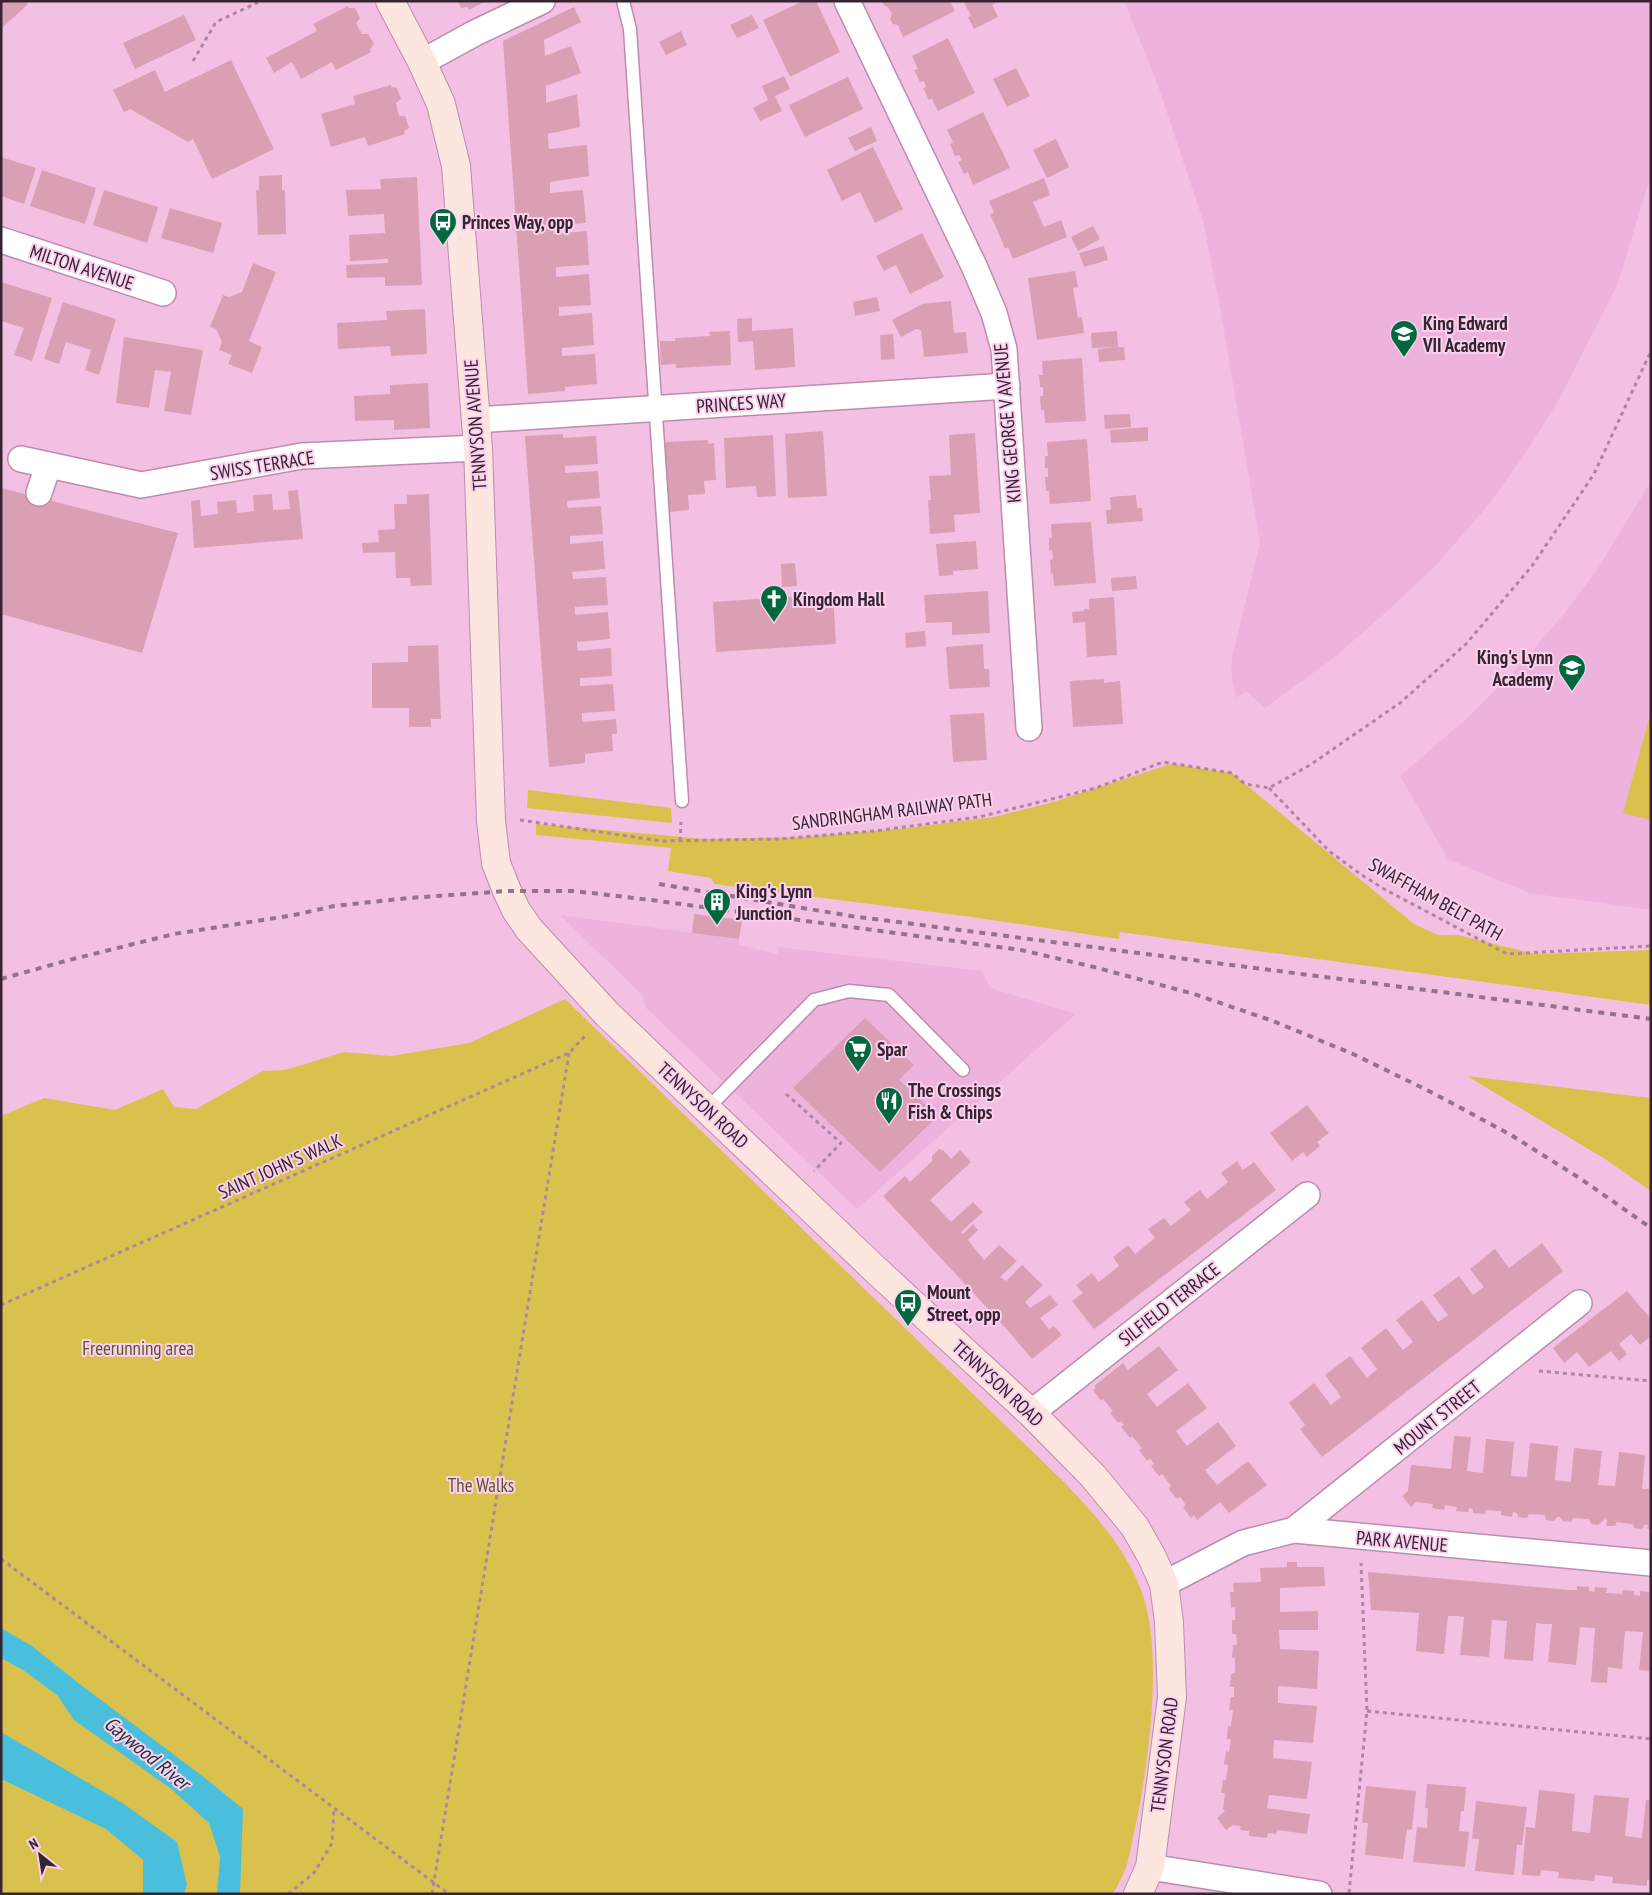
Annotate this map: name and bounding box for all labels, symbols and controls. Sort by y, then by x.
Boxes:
bus stop icon: Princes Way, opp [428,207,458,246]
place label: Princes Way, opp [462,210,574,234]
street label: MILTON AVENUE [27,239,137,295]
place label: King Edward VII Academy [1422,311,1508,357]
school or university icon: King Edward VII Academy [1389,319,1419,358]
street label: KING GEORGE V AVENUE [988,342,1026,504]
street label: TENNYSON AVENUE [458,359,492,491]
street label: PRINCES WAY [695,388,787,418]
street label: SWISS TERRACE [208,445,316,485]
church icon: Kingdom Hall [759,584,789,623]
place label: Kingdom Hall [793,587,885,611]
place label: King's Lynn Academy [1477,645,1553,691]
school or university icon: King's Lynn Academy [1557,653,1587,692]
street label: SANDRINGHAM RAILWAY PATH [791,787,993,835]
street label: SWAFFHAM BELT PATH [1365,852,1507,946]
place label: King's Lynn Junction [735,879,812,925]
building icon: King's Lynn Junction [702,887,732,926]
supermarket icon: Spar [843,1034,873,1073]
place label: Spar [877,1037,908,1061]
street label: TENNYSON ROAD [652,1057,754,1153]
place label: The Crossings Fish & Chips [908,1078,1001,1124]
restaurant icon: The Crossings Fish & Chips [874,1086,904,1125]
street label: SAINT JOHN'S WALK [214,1128,346,1204]
street label: SILFIELD TERRACE [1113,1257,1225,1351]
place label: Mount Street, opp [927,1280,1001,1326]
bus stop icon: Mount Street, opp [893,1288,923,1327]
street label: TENNYSON ROAD [947,1335,1049,1431]
park label: Freerunning area [82,1336,194,1360]
street label: MOUNT STREET [1389,1374,1486,1459]
park label: The Walks [448,1473,514,1497]
street label: PARK AVENUE [1355,1525,1449,1557]
street label: TENNYSON ROAD [1145,1696,1183,1814]
water label: Gaywood River [99,1711,197,1797]
north arrow [15,1830,65,1880]
text: N [26,1834,41,1853]

